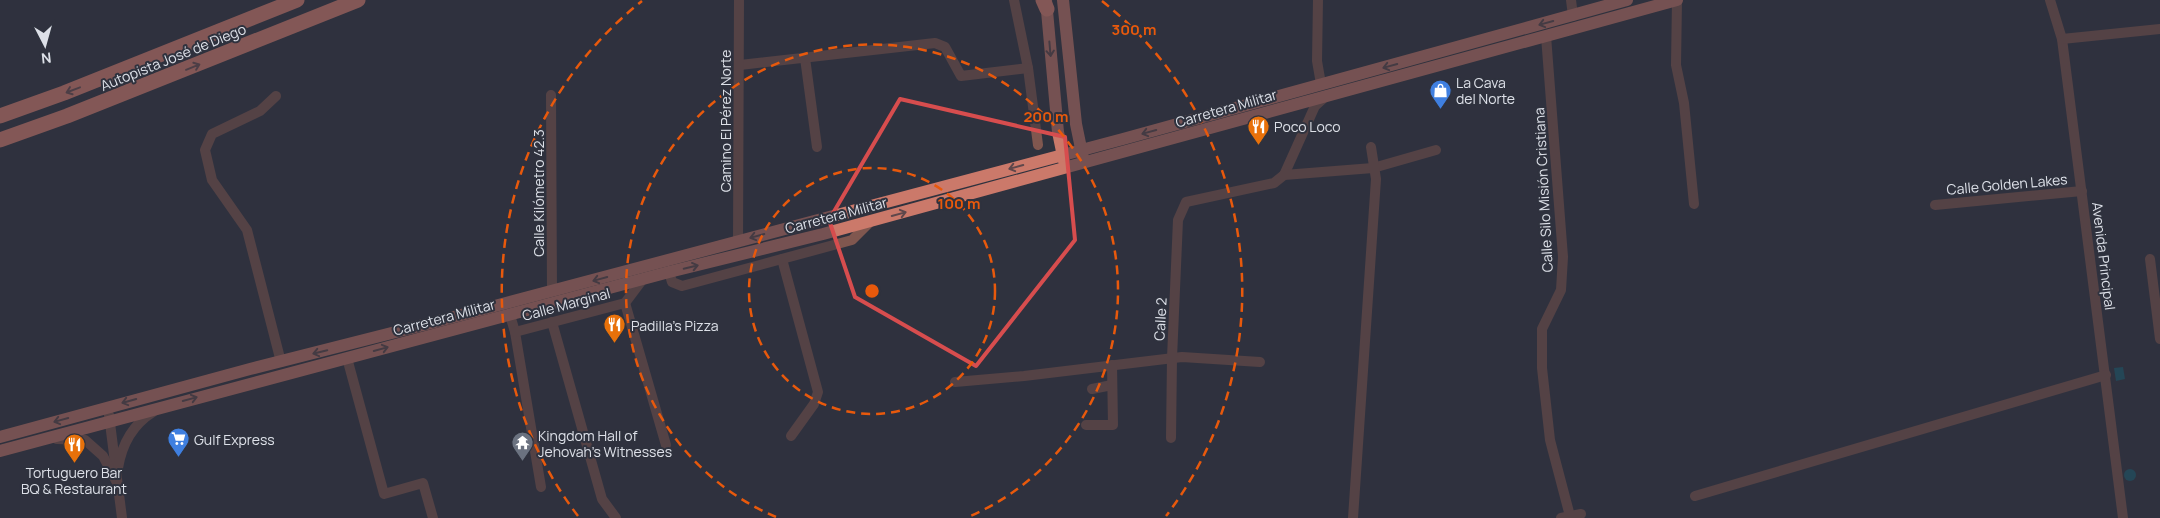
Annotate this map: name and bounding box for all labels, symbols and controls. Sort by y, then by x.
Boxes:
street label: Autopista José de Diego [97,19,249,95]
text: 300 m [1112,19,1156,40]
one-way arrow [1539,19,1555,28]
north arrow [20,20,70,70]
one-way arrow [1046,40,1055,56]
text: N [40,48,52,68]
street label: Camino El Pérez Norte [716,50,735,192]
one-way arrow [185,61,200,71]
one-way arrow [1382,62,1398,71]
place label: La Cava del Norte [1456,73,1515,108]
shop icon: La Cava del Norte [1428,78,1452,109]
street label: Carretera Militar [1173,84,1279,132]
one-way arrow [66,86,81,95]
text: 200 m [1023,106,1069,127]
street label: Calle Silo Misión Cristiana [1529,107,1557,273]
restaurant icon: Poco Loco [1246,114,1270,145]
place label: Poco Loco [1274,117,1341,136]
one-way arrow [1141,127,1157,137]
street label: Calle Kilómetro 42.3 [529,129,548,257]
one-way arrow [1008,163,1024,173]
street label: Calle Golden Lakes [1946,169,2068,199]
street label: Carretera Militar [783,192,889,238]
text: 100 m [938,193,980,214]
street label: Avenida Principal [2088,201,2120,311]
one-way arrow [891,209,907,218]
one-way arrow [750,232,766,242]
one-way arrow [682,262,698,271]
one-way arrow [593,274,609,284]
centre of rings [863,282,881,300]
street label: Calle Marginal [520,283,612,325]
street label: Carretera Militar [391,294,497,340]
street label: Calle 2 [1149,297,1171,341]
restaurant icon: Padilla's Pizza [603,313,627,344]
place label: Padilla's Pizza [631,316,718,335]
one-way arrow [373,344,389,353]
one-way arrow [313,348,329,357]
one-way arrow [182,394,198,403]
one-way arrow [122,397,138,407]
one-way arrow [54,416,70,425]
place label: Kingdom Hall of Jehovah’s Witnesses [538,426,672,461]
supermarket icon: Gulf Express [166,427,190,458]
place label: Gulf Express [194,430,275,449]
temple icon: Kingdom Hall of Jehovah’s Witnesses [510,431,534,462]
restaurant icon: Tortuguero Bar BQ & Restaurant [62,432,86,463]
place label: Tortuguero Bar BQ & Restaurant [21,463,127,498]

